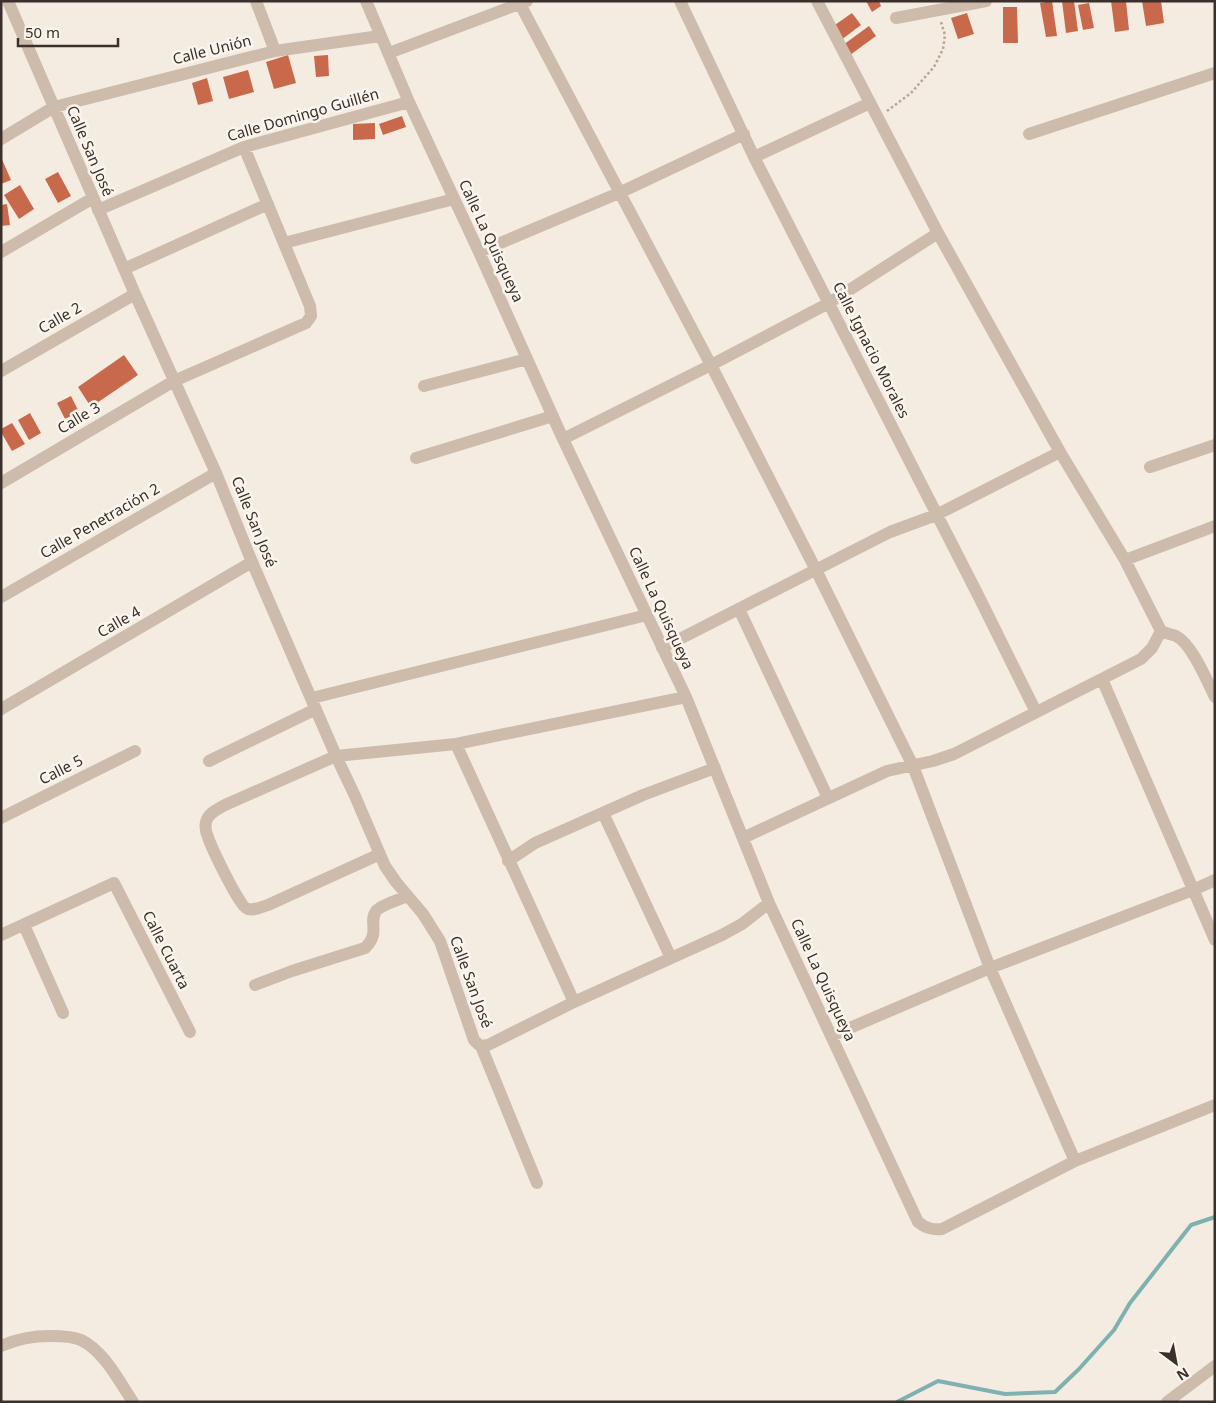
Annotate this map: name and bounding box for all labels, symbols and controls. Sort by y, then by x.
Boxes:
scale bar [18,15,118,47]
text: 50 m [25,22,60,42]
street label: Calle Unión [170,30,253,68]
street label: Calle Domingo Guillén [225,83,381,145]
street label: Calle San José [63,102,119,199]
street label: Calle La Quisqueya [455,176,529,305]
street label: Calle Ignacio Morales [829,278,915,421]
street label: Calle 2 [34,297,85,337]
street label: Calle 3 [53,397,104,438]
street label: Calle San José [228,473,282,570]
street label: Calle Penetración 2 [36,478,163,563]
street label: Calle La Quisqueya [625,543,699,672]
street label: Calle 4 [93,601,144,641]
street label: Calle 5 [35,750,86,789]
street label: Calle Cuarta [139,907,195,992]
street label: Calle La Quisqueya [787,915,861,1044]
street label: Calle San José [446,933,498,1030]
north arrow [1151,1338,1201,1388]
text: N [1173,1363,1193,1386]

